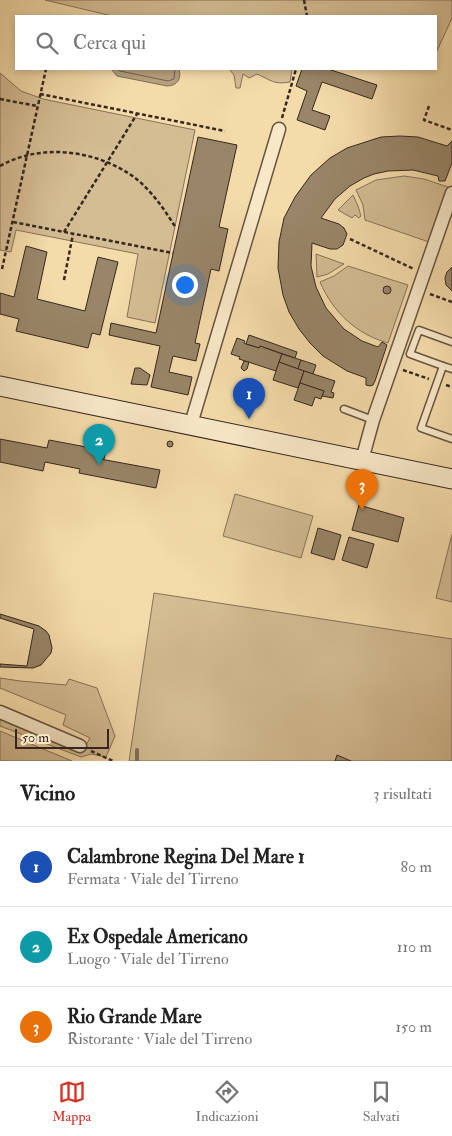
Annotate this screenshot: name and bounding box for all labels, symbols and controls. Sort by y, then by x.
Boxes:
search box [15,15,437,70]
icon: search [33,29,61,57]
text: Cerca qui [73,31,146,55]
your location [172,272,198,298]
pin: 1 [233,378,265,419]
pin: 2 [83,424,115,465]
pin: 3 [346,469,378,510]
scale bar [15,726,109,749]
text: 50 m [22,729,49,746]
text: Vicino [20,780,75,807]
text: 3 risultati [373,784,432,804]
text: Calambrone Regina Del Mare 1 [67,845,305,869]
text: 1 [33,857,39,877]
text: 80 m [401,857,432,877]
text: Fermata · Viale del Tirreno [67,869,239,889]
text: Ex Ospedale Americano [67,925,248,949]
text: 2 [32,937,40,957]
text: 110 m [397,937,432,957]
text: Luogo · Viale del Tirreno [67,949,229,969]
text: Rio Grande Mare [67,1005,202,1029]
text: 3 [33,1017,39,1037]
text: 150 m [395,1017,432,1037]
text: Ristorante · Viale del Tirreno [67,1029,252,1049]
tab: Mappa [52,1078,91,1125]
tab: Indicazioni [196,1078,258,1125]
tab: Salvati [363,1078,400,1125]

